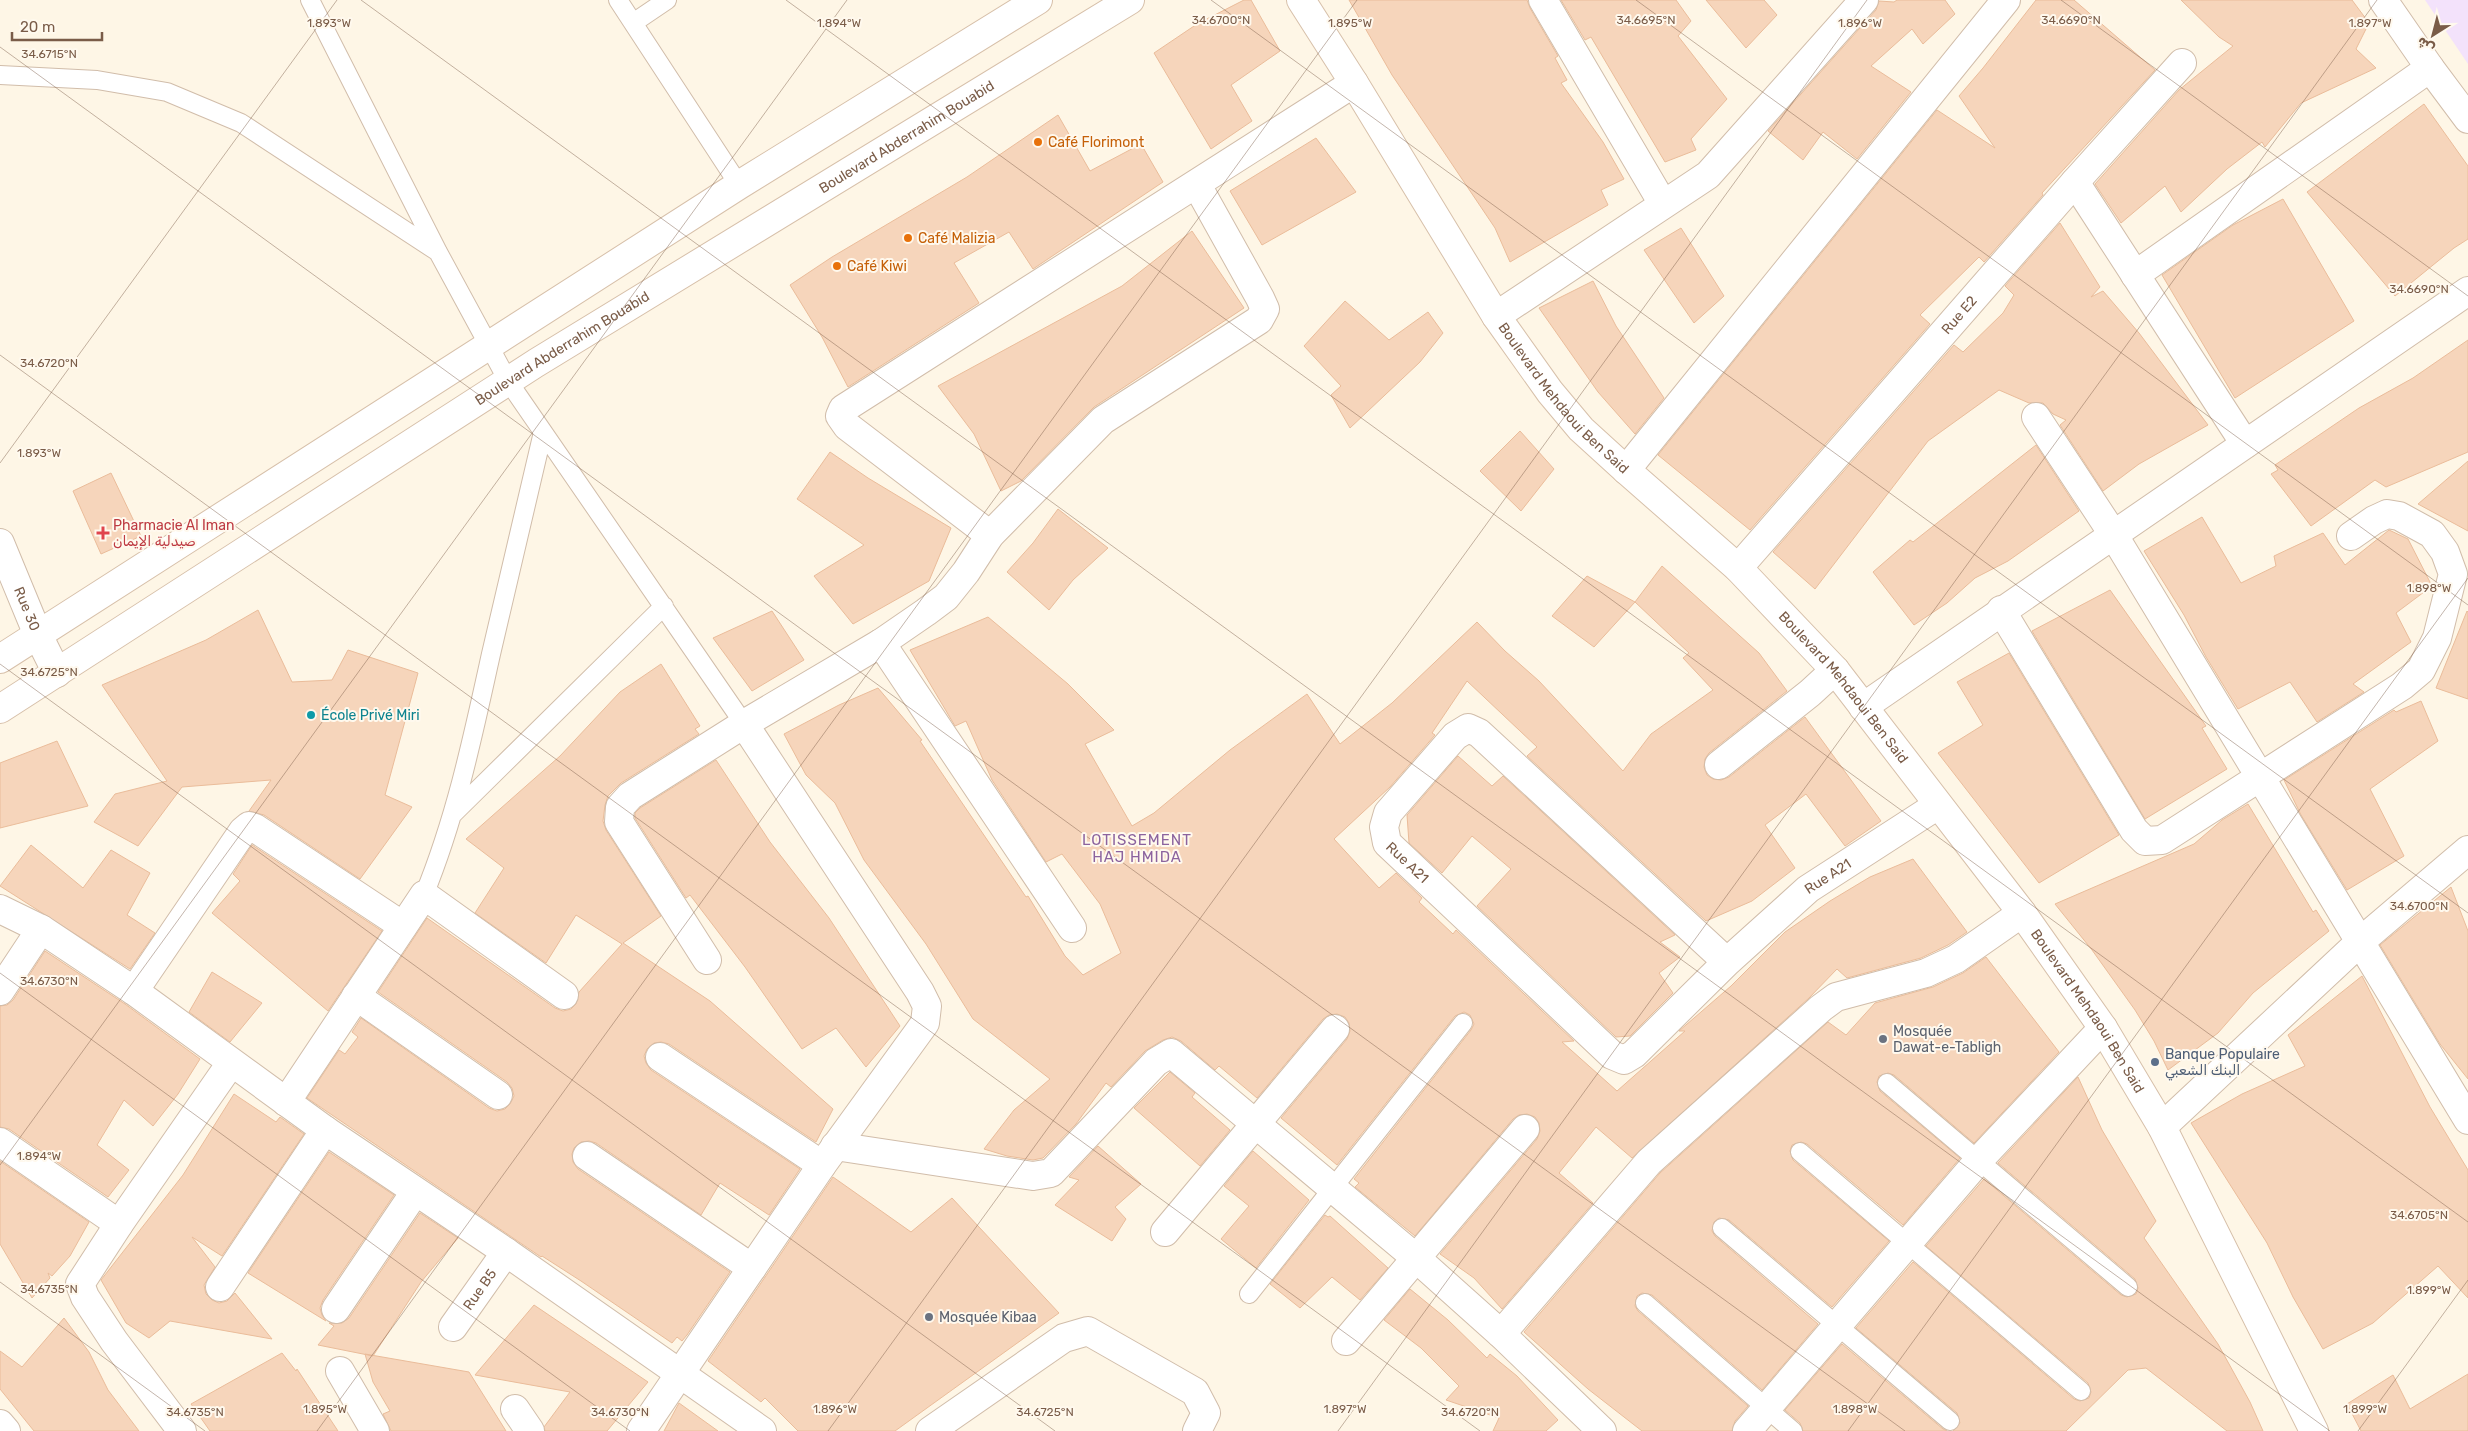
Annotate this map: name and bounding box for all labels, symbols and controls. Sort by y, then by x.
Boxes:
scale bar [12,10,102,42]
north arrow [2408,10,2458,60]
text: 34.6700°N [1192,13,1250,27]
text: 34.6695°N [1616,13,1676,27]
text: 34.6690°N [2041,13,2101,27]
text: 1.893°W [307,16,351,30]
text: 1.894°W [817,16,862,30]
text: 1.895°W [1328,16,1372,30]
text: 1.896°W [1838,16,1882,30]
text: 1.897°W [2348,16,2392,30]
text: 20 m [20,18,55,36]
text: ش [2413,33,2438,57]
text: 34.6715°N [21,47,77,61]
street label: Boulevard Abderrahim Bouabid [816,77,997,197]
place label: Café Florimont [1048,134,1145,151]
marker: Café Florimont [1032,136,1044,148]
place label: Café Malizia [918,230,995,247]
marker: Café Malizia [902,232,914,244]
place label: Café Kiwi [847,258,907,275]
marker: Café Kiwi [831,260,843,272]
text: 34.6690°N [2389,282,2449,296]
street label: Boulevard Abderrahim Bouabid [472,287,652,409]
street label: Rue E2 [1938,292,1980,338]
street label: Boulevard Mehdaoui Ben Said [1495,319,1632,477]
text: 34.6720°N [20,356,78,370]
text: 1.893°W [17,446,61,460]
place label: Pharmacie Al Iman صيدلية الإيمان [113,517,234,550]
marker: Pharmacie Al Iman صيدلية الإيمان [97,527,109,539]
text: 1.898°W [2407,581,2452,595]
street label: Rue 30 [10,584,44,633]
street label: Boulevard Mehdaoui Ben Said [1775,608,1912,767]
text: 34.6725°N [20,665,78,679]
place label: École Privé Miri [321,706,420,724]
marker: École Privé Miri [305,709,317,721]
district label: LOTISSEMENT HAJ HMIDA [1082,831,1192,866]
street label: Rue A21 [1383,838,1432,886]
street label: Rue A21 [1801,855,1854,898]
text: 34.6700°N [2390,899,2448,913]
street label: Boulevard Mehdaoui Ben Said [2027,926,2148,1096]
text: 34.6730°N [20,974,78,988]
place label: Mosquée Dawat-e-Tabligh [1893,1023,2001,1056]
marker: Mosquée Dawat-e-Tabligh [1877,1033,1889,1045]
place label: Banque Populaire البنك الشعبي [2165,1046,2280,1081]
marker: Banque Populaire البنك الشعبي [2149,1056,2161,1068]
text: 1.894°W [17,1149,62,1163]
text: 34.6705°N [2390,1208,2448,1222]
street label: Rue B5 [459,1266,500,1313]
text: 34.6735°N [20,1282,78,1296]
text: 1.899°W [2407,1283,2451,1297]
place label: Mosquée Kibaa [939,1309,1037,1326]
marker: Mosquée Kibaa [923,1311,935,1323]
text: 1.895°W [303,1402,347,1416]
text: 1.896°W [813,1402,857,1416]
text: 1.897°W [1323,1402,1367,1416]
text: 1.898°W [1833,1402,1878,1416]
text: 1.899°W [2343,1402,2387,1416]
text: 34.6735°N [166,1405,224,1419]
text: 34.6730°N [591,1405,649,1419]
text: 34.6725°N [1016,1405,1074,1419]
text: 34.6720°N [1441,1405,1499,1419]

